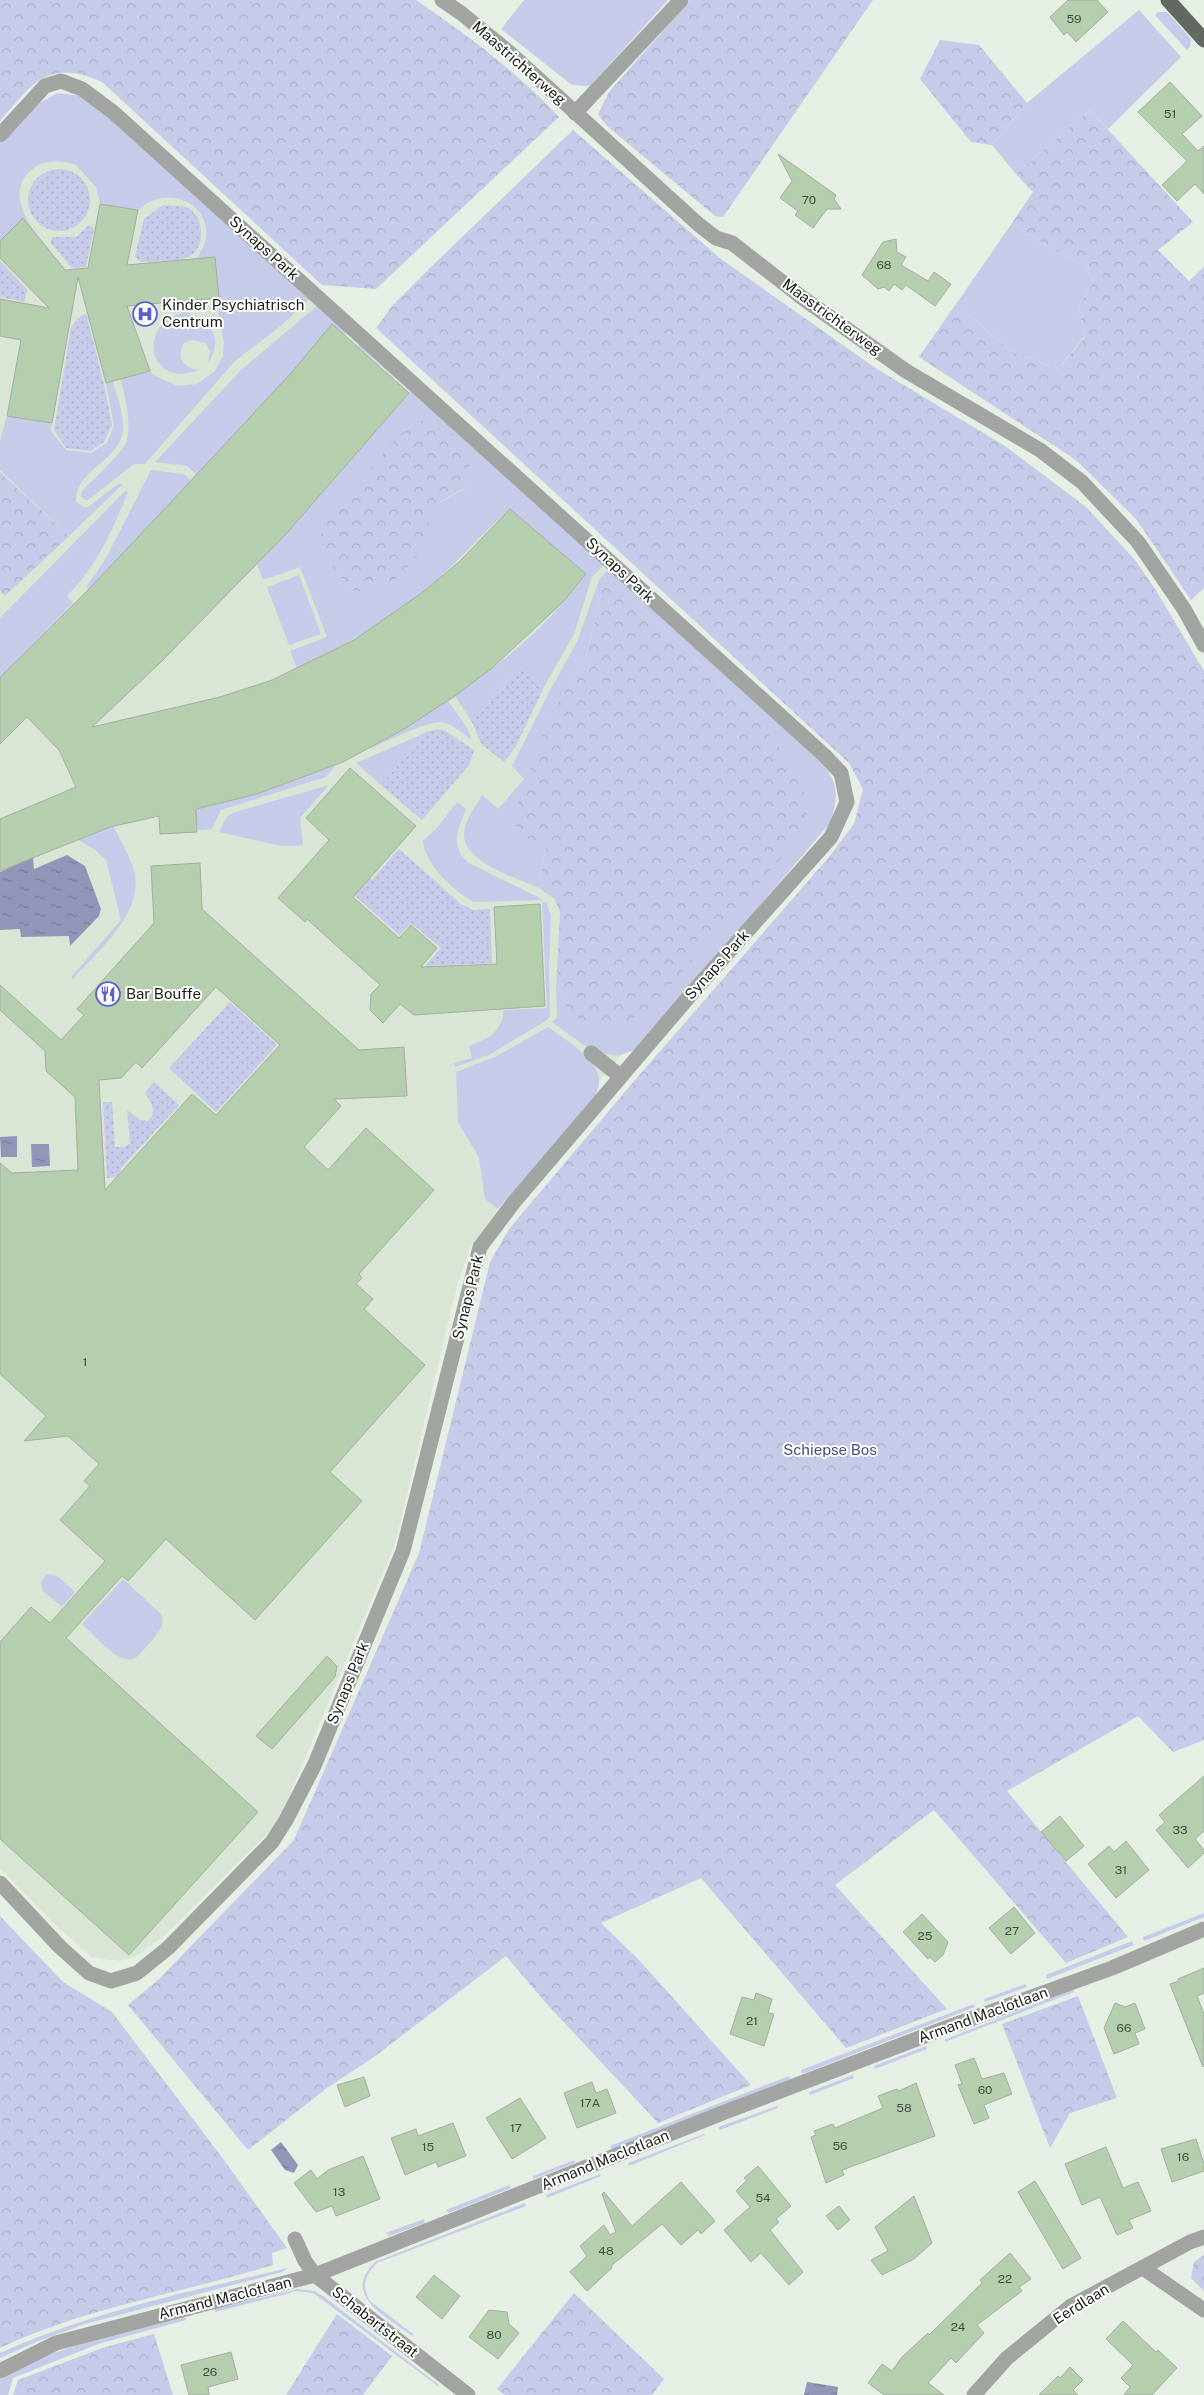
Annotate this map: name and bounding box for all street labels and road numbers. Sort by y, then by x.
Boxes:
street label: Maastrichterweg [469,17,570,108]
street label: Synaps Park [226,212,302,283]
street label: Maastrichterweg [779,275,885,358]
street label: Synaps Park [583,534,658,606]
street label: Synaps Park [681,927,752,1003]
street label: Synaps Park [449,1253,486,1341]
street label: Synaps Park [323,1639,372,1726]
street label: Armand Maclotlaan [916,1983,1050,2046]
street label: Armand Maclotlaan [538,2126,671,2193]
street label: Armand Maclotlaan [157,2273,293,2322]
street label: Eerdlaan [1050,2280,1112,2327]
street label: Schabartstraat [329,2283,422,2361]

